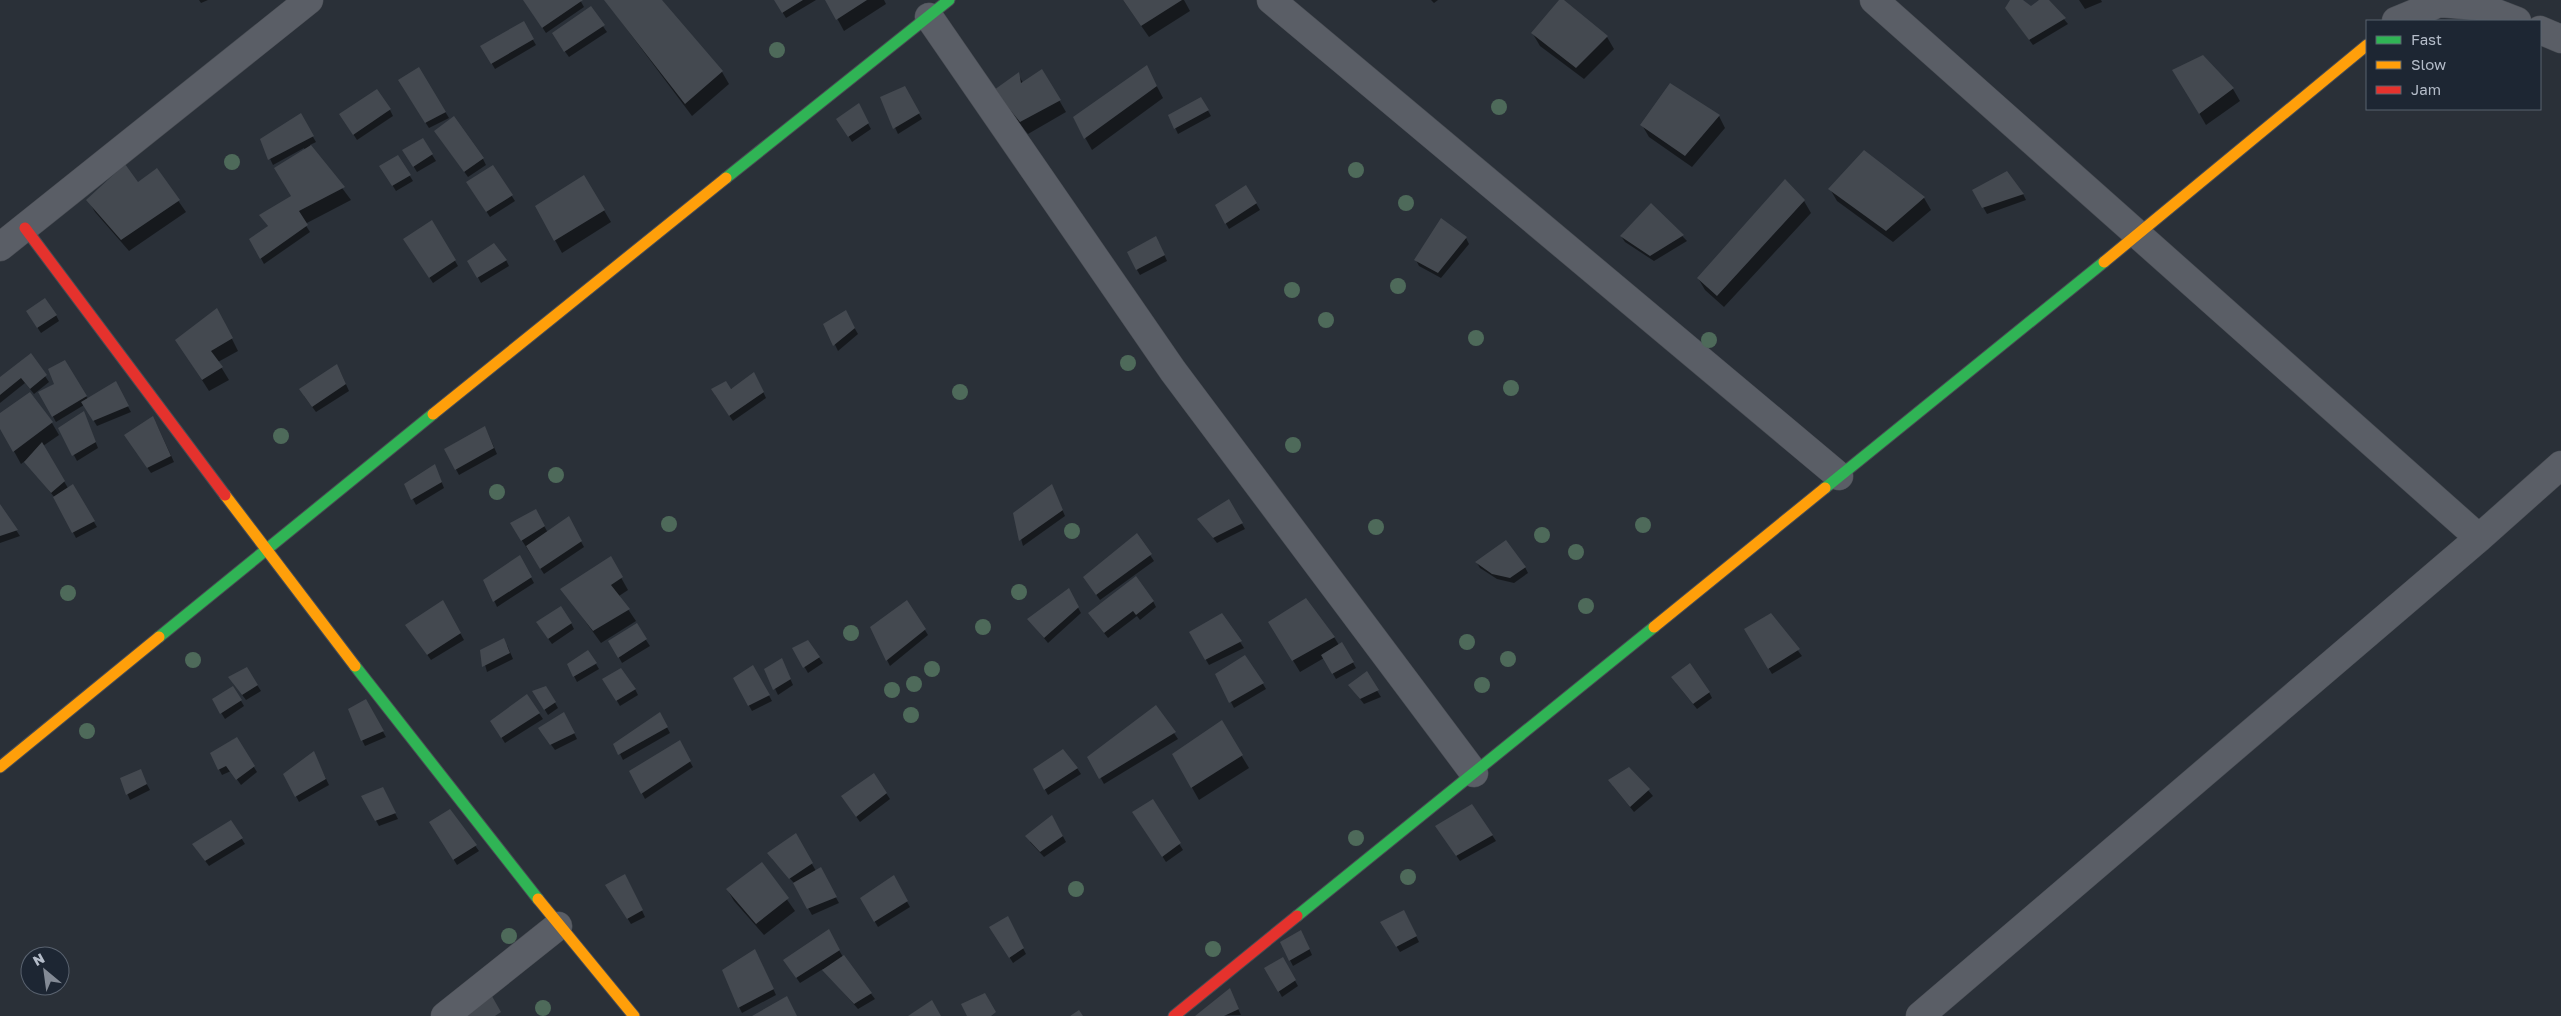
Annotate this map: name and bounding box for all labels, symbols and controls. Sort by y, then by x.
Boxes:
legend [2366,20,2541,110]
text: Fast [2411,30,2442,48]
text: Slow [2411,55,2446,73]
text: Jam [2411,80,2441,98]
north arrow [20,946,70,996]
text: N [30,949,47,969]

